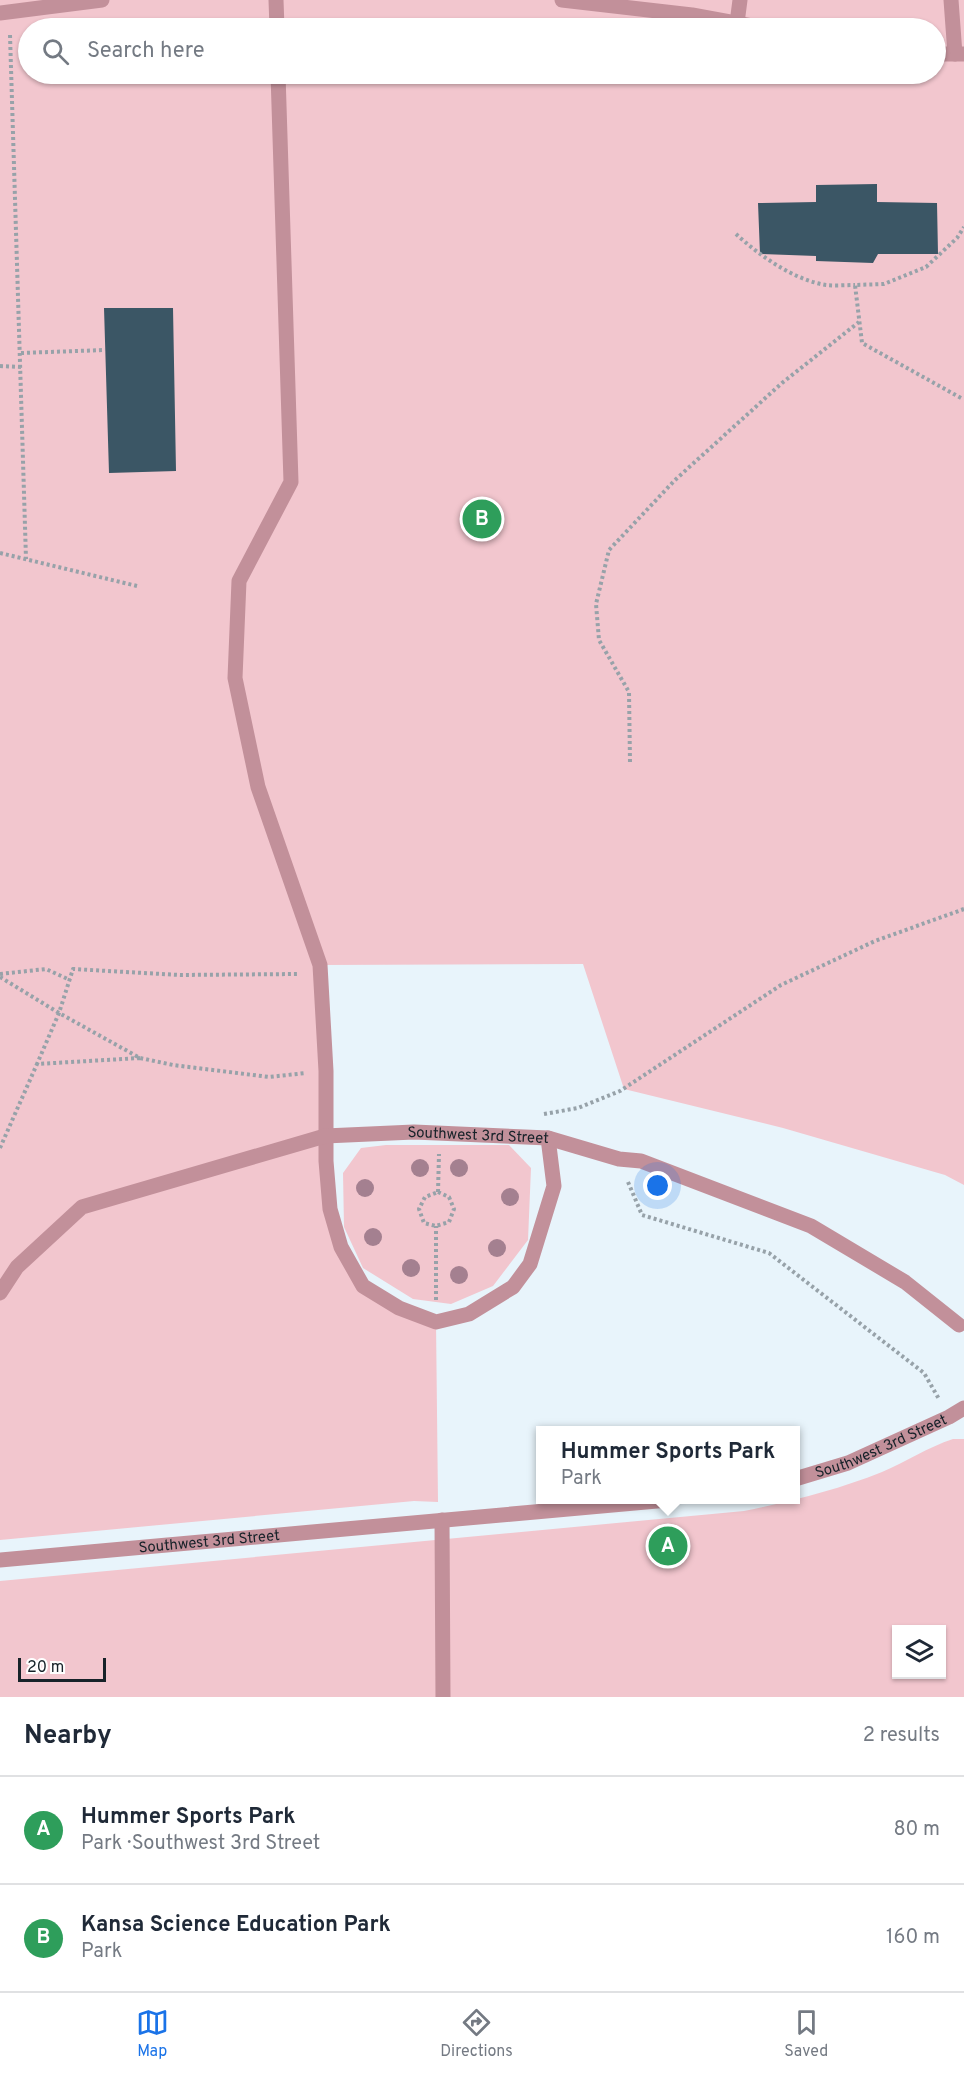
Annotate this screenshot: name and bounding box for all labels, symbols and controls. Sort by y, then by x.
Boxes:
search box [18,18,946,84]
icon: search [39,35,72,68]
text: Search here [87,38,205,65]
pin: B [462,496,502,542]
street label: Southwest 3rd Street [407,1124,549,1149]
your location [643,1171,672,1200]
street label: Southwest 3rd Street [813,1411,950,1483]
popup [536,1426,800,1504]
text: Hummer Sports Park [561,1439,775,1466]
text: Park [561,1466,602,1492]
pin: A [648,1524,688,1568]
street label: Southwest 3rd Street [138,1527,281,1559]
map controls [892,1625,946,1679]
button: layers [892,1625,946,1679]
scale bar [18,1655,106,1682]
text: 20 m [27,1658,64,1678]
text: Nearby [24,1720,112,1753]
text: 2 results [863,1723,940,1749]
text: Hummer Sports Park [81,1804,296,1831]
text: A [36,1817,51,1843]
text: 80 m [894,1817,940,1843]
text: Park · Southwest 3rd Street [81,1831,320,1857]
text: Kansa Science Education Park [81,1912,391,1939]
text: B [37,1925,50,1951]
text: 160 m [886,1925,940,1951]
text: Park [81,1939,122,1965]
tab: Map [136,2006,169,2062]
tab: Directions [440,2006,513,2062]
tab: Saved [784,2006,828,2062]

